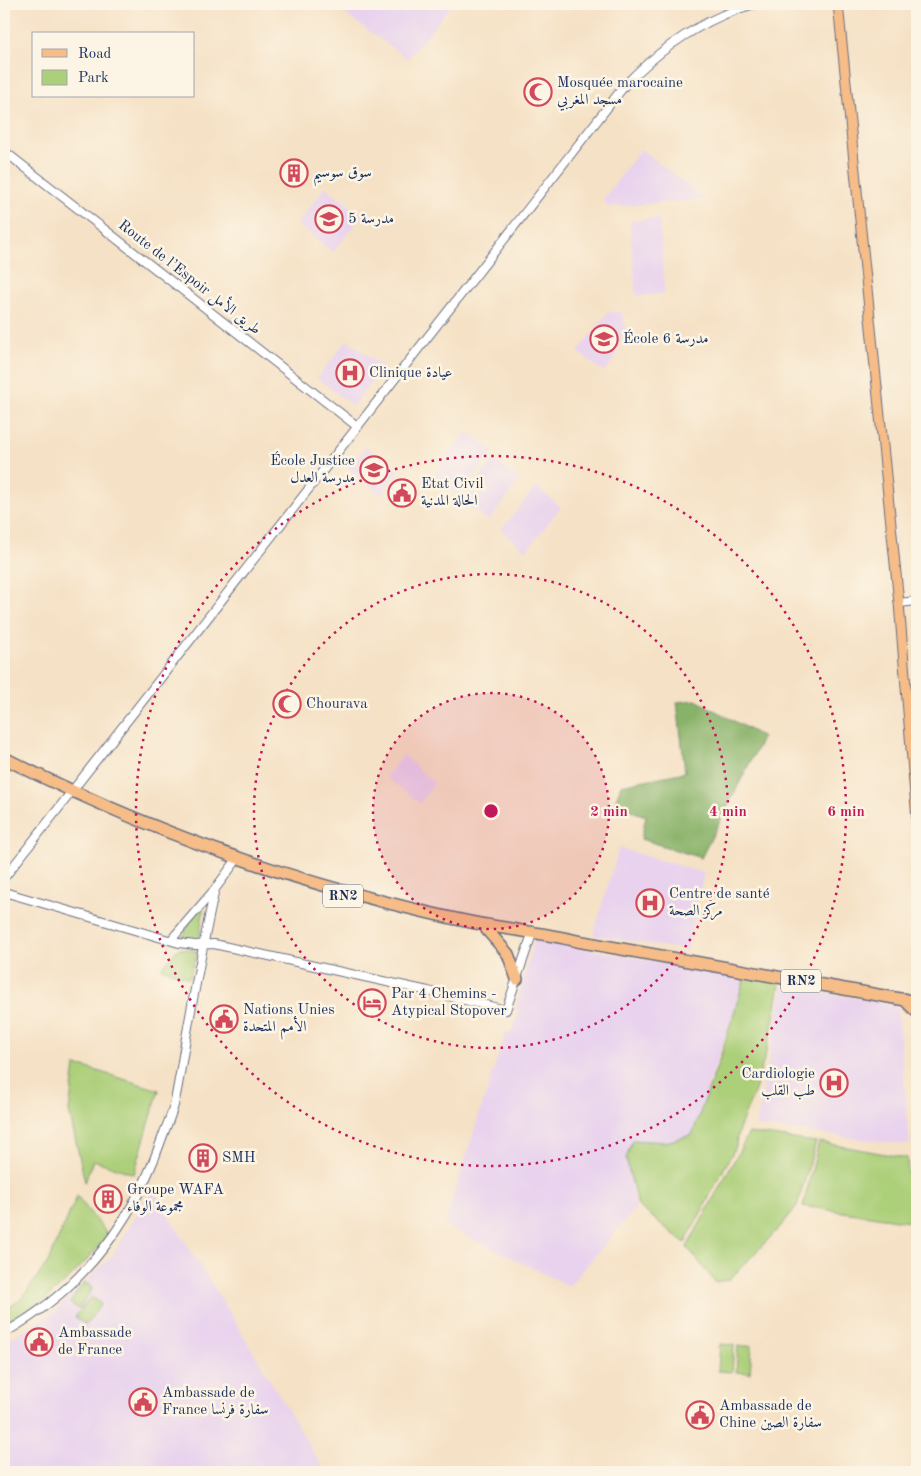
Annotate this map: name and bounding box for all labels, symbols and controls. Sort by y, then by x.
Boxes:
legend [32,32,195,98]
text: Road [78,47,112,62]
text: Park [78,71,109,86]
place label: Mosquée marocaine مسجد المغربي [557,76,683,111]
mosque icon: Mosquée marocaine مسجد المغربي [523,77,553,107]
building icon: سوق سوسيم [279,158,309,188]
place label: سوق سوسيم [313,166,372,187]
school or university icon: مدرسة 5 [314,204,344,234]
place label: مدرسة 5 [348,212,394,227]
street label: Route de l’Espoir طريق الأمل [114,214,266,340]
school or university icon: École 6 مدرسة [589,324,619,354]
place label: École 6 مدرسة [623,329,708,347]
hospital icon: Clinique عيادة [335,358,365,388]
place label: Clinique عيادة [369,366,453,381]
place label: École Justice مدرسة العدل [270,451,355,486]
school or university icon: École Justice مدرسة العدل [359,455,389,485]
place label: Etat Civil الحالة المدنية [421,477,484,509]
public building icon: Etat Civil الحالة المدنية [387,478,417,508]
mosque icon: Chourava [272,689,302,719]
place label: Chourava [306,697,368,712]
centre of rings [482,802,500,820]
text: 2 min [590,805,628,820]
text: 4 min [709,805,747,820]
text: 6 min [827,805,865,820]
road number: RN2 [323,884,363,908]
place label: Centre de santé مركز الصحة [669,887,770,921]
hospital icon: Centre de santé مركز الصحة [635,888,665,918]
road number: RN2 [781,969,821,992]
place label: Par 4 Chemins - Atypical Stopover [391,987,507,1019]
hotel icon: Par 4 Chemins - Atypical Stopover [357,988,387,1018]
place label: Nations Unies الأمم المتحدة [243,1003,335,1040]
public building icon: Nations Unies الأمم المتحدة [209,1004,239,1034]
place label: Cardiologie طب القلب [742,1067,815,1100]
hospital icon: Cardiologie طب القلب [819,1068,849,1098]
building icon: SMH [188,1143,218,1173]
place label: SMH [222,1151,256,1166]
place label: Groupe WAFA مجموعة الوفاء [127,1183,224,1215]
building icon: Groupe WAFA مجموعة الوفاء [93,1184,123,1214]
place label: Ambassade de France [58,1326,132,1358]
public building icon: Ambassade de France [24,1327,54,1357]
place label: Ambassade de France سفارة فرنسا [162,1386,268,1419]
public building icon: Ambassade de France سفارة فرنسا [128,1387,158,1417]
place label: Ambassade de Chine سفارة الصين [719,1399,822,1431]
public building icon: Ambassade de Chine سفارة الصين [685,1400,715,1430]

